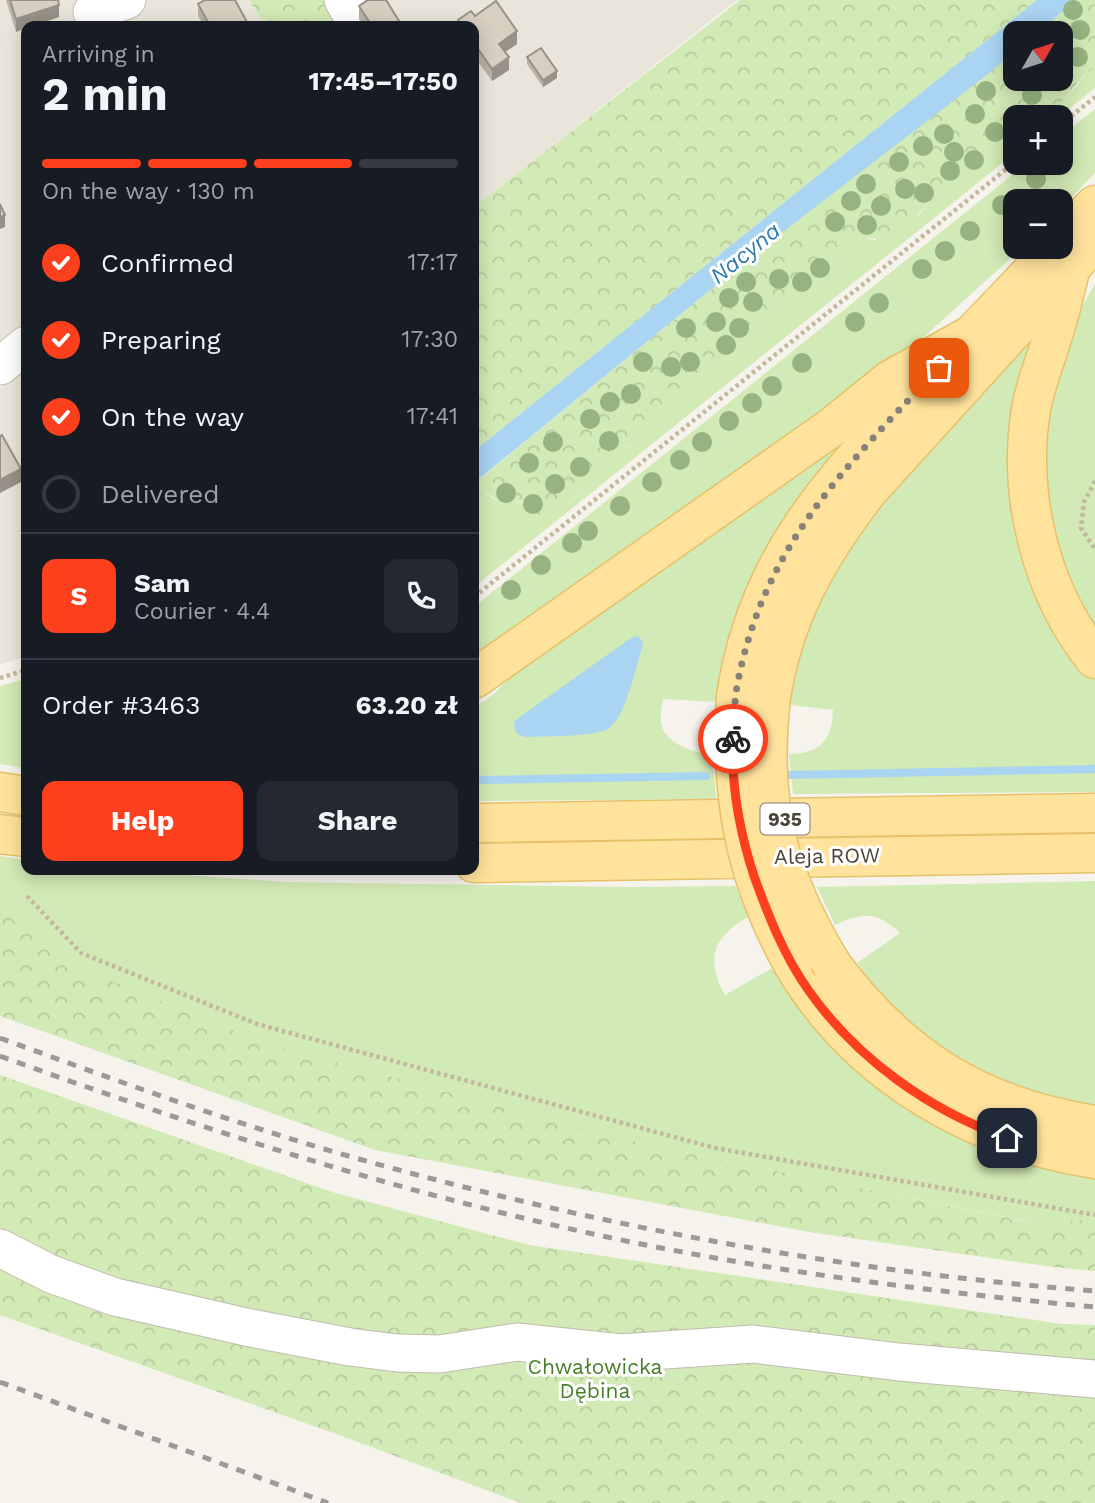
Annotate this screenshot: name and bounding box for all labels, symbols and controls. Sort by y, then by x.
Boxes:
north arrow [1003,21,1073,91]
map controls [1003,21,1073,259]
text: Arriving in [42,41,155,68]
text: 17:45–17:50 [308,66,458,96]
text: 2 min [42,67,168,121]
button: + [1003,105,1073,175]
text: On the way · 130 m [42,178,255,205]
button: − [1003,189,1073,259]
water label: Nacyna [705,217,786,290]
icon: check [42,244,80,282]
text: Confirmed [101,248,234,278]
text: 17:17 [407,249,458,276]
icon: check [42,321,80,359]
text: Preparing [101,325,221,355]
text: 17:30 [402,326,458,353]
pin [909,338,969,398]
icon: bag [920,349,958,387]
icon: check [42,398,80,436]
text: On the way [101,402,244,432]
text: 17:41 [407,403,458,430]
text: Delivered [101,479,220,509]
button: phone [384,559,458,633]
text: Sam [134,568,190,598]
text: S [71,581,87,611]
text: Courier · 4.4 [134,598,270,625]
text: Order #3463 [42,690,200,720]
text: 63.20 zł [356,690,458,720]
courier [698,704,768,774]
icon: bike [714,720,752,758]
button: Help [42,781,243,861]
button: Share [257,781,458,861]
road number: 935 [760,804,810,834]
street label: Aleja ROW [774,842,880,869]
pin [977,1108,1037,1168]
icon: home [988,1119,1026,1157]
park label: Chwałowicka Dębina [527,1354,663,1403]

